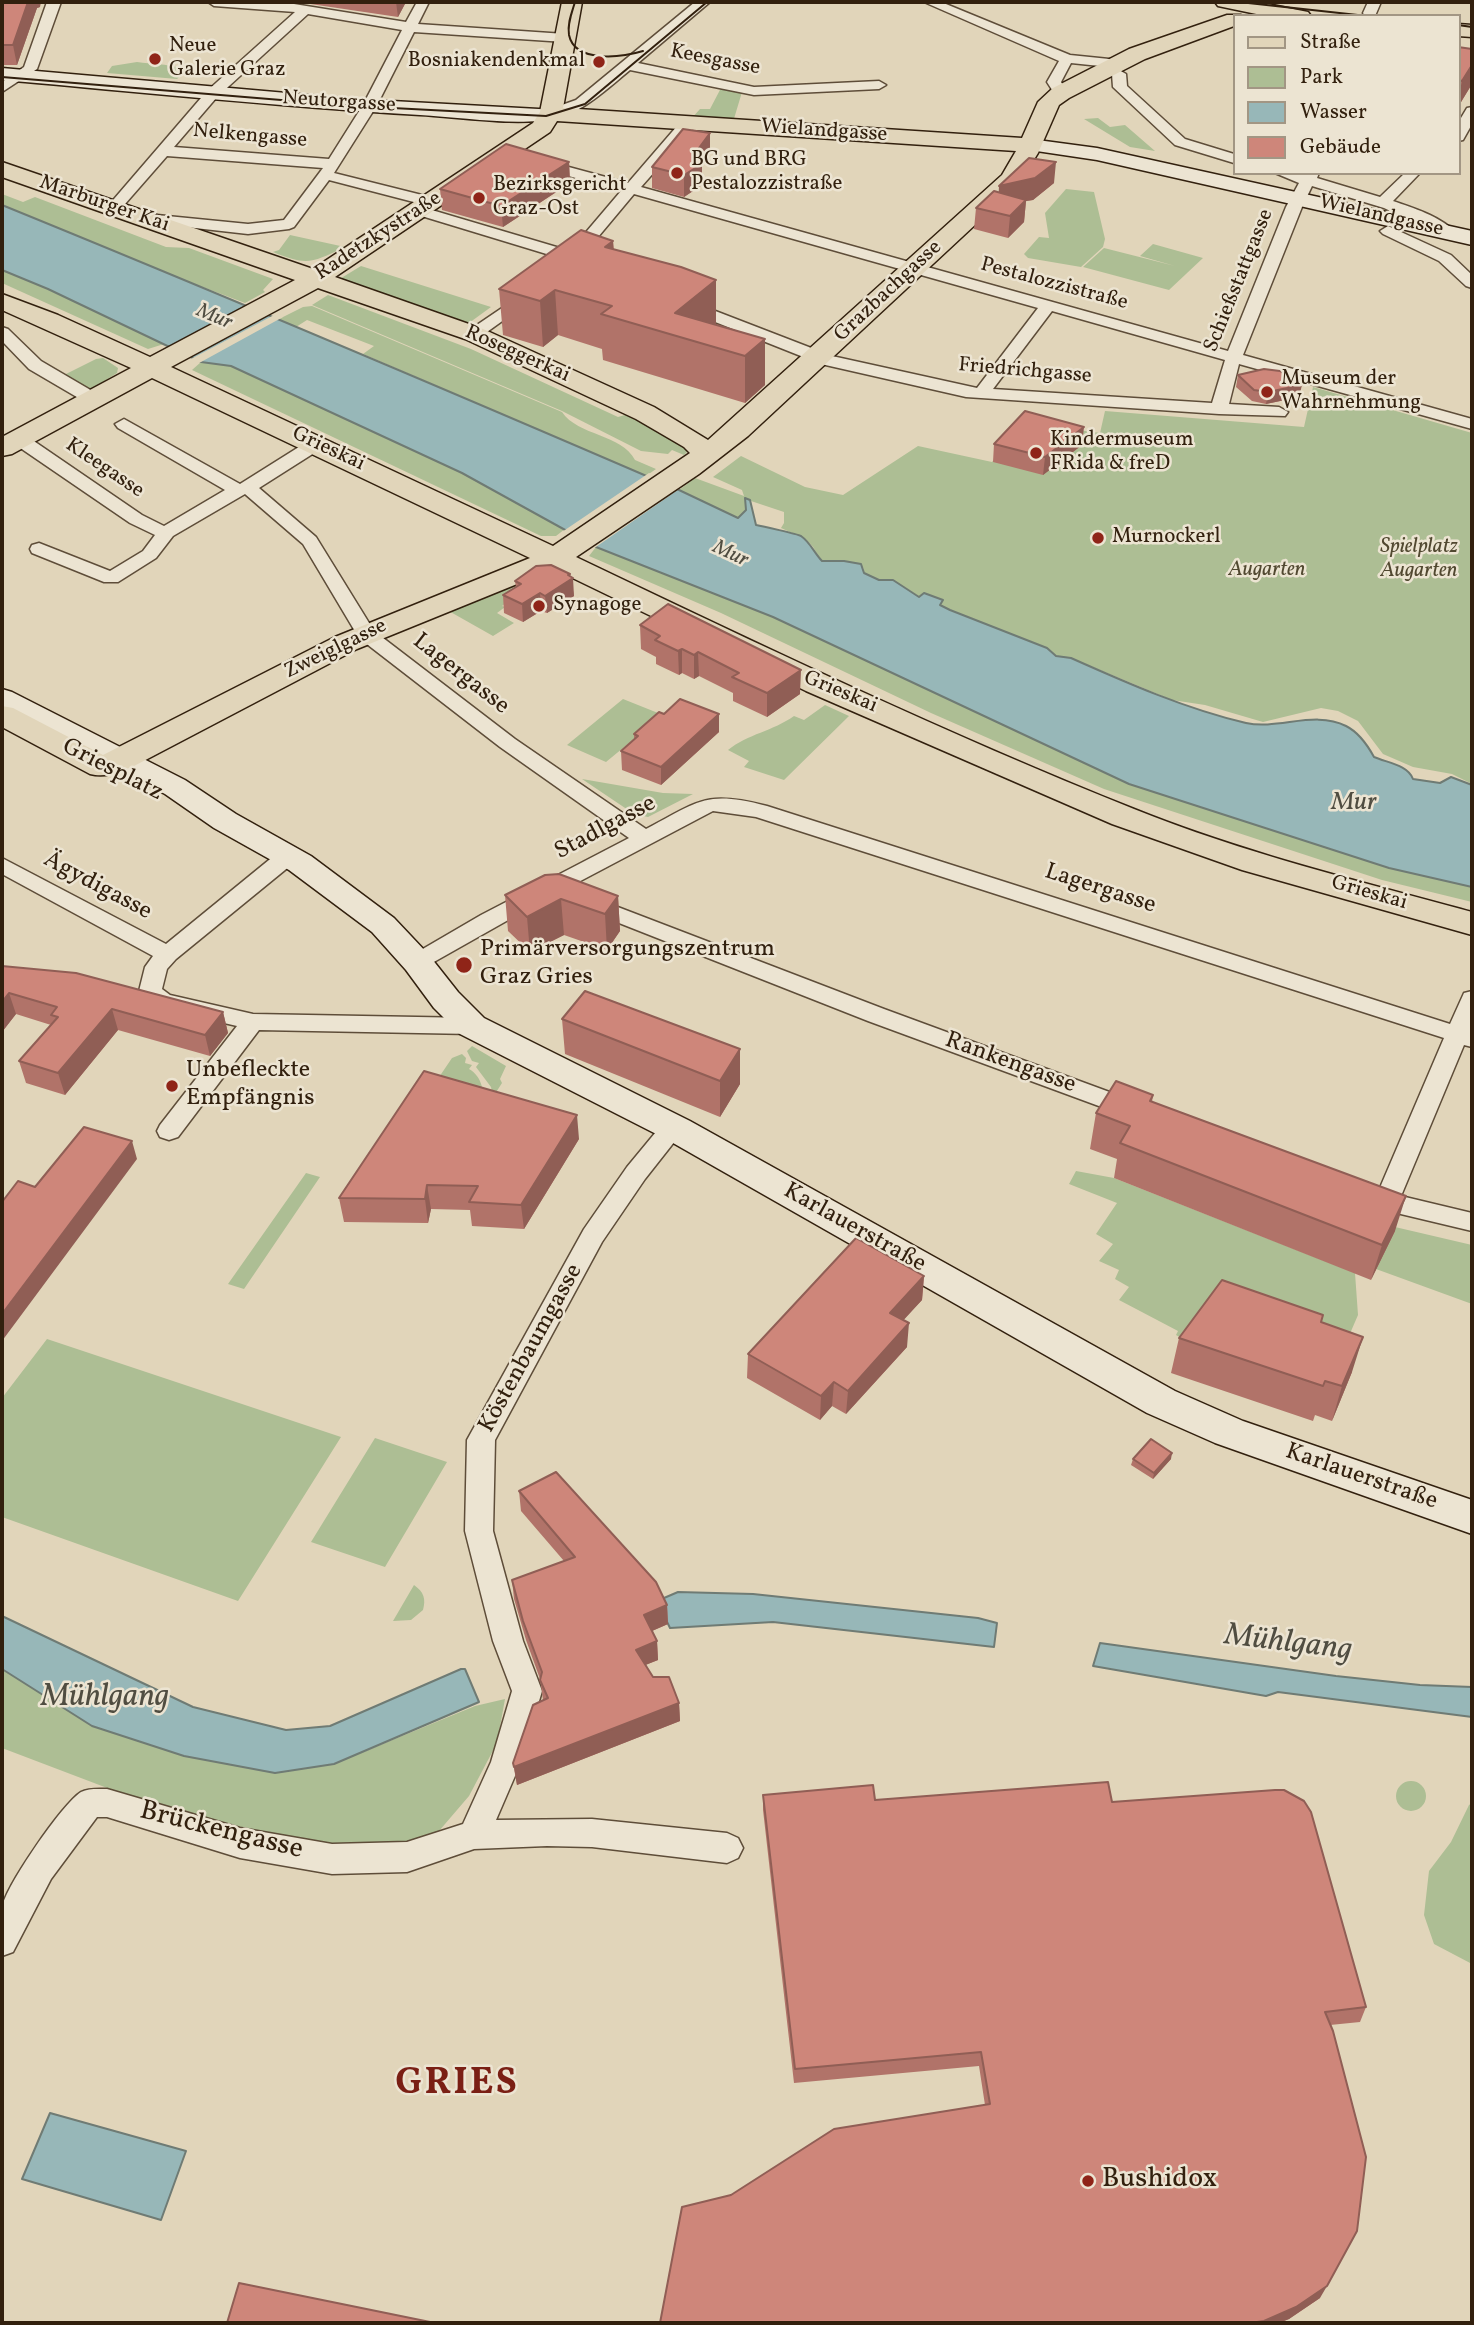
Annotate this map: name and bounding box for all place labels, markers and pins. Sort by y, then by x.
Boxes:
place label: Neue Galerie Graz [169,34,285,84]
place label: Bosniakendenkmal [408,49,585,75]
marker: Neue Galerie Graz [147,51,163,67]
marker: Bosniakendenkmal [591,54,607,70]
place label: BG und BRG Pestalozzistraße [691,148,842,198]
marker: BG und BRG Pestalozzistraße [669,165,685,181]
place label: Bezirksgericht Graz-Ost [493,173,627,223]
marker: Bezirksgericht Graz-Ost [471,190,487,206]
place label: Museum der Wahrnehmung [1281,367,1421,417]
marker: Museum der Wahrnehmung [1259,384,1275,400]
place label: Kindermuseum FRida & freD [1050,428,1193,478]
marker: Kindermuseum FRida & freD [1028,445,1044,461]
place label: Murnockerl [1112,525,1221,551]
marker: Murnockerl [1090,530,1106,546]
place label: Synagoge [553,593,642,619]
marker: Synagoge [531,598,547,614]
place label: Primärversorgungszentrum Graz Gries [480,937,775,993]
marker: Primärversorgungszentrum Graz Gries [454,955,474,975]
place label: Unbefleckte Empfängnis [186,1058,314,1114]
marker: Unbefleckte Empfängnis [164,1078,180,1094]
place label: Bushidox [1102,2164,1217,2198]
marker: Bushidox [1080,2173,1096,2189]

